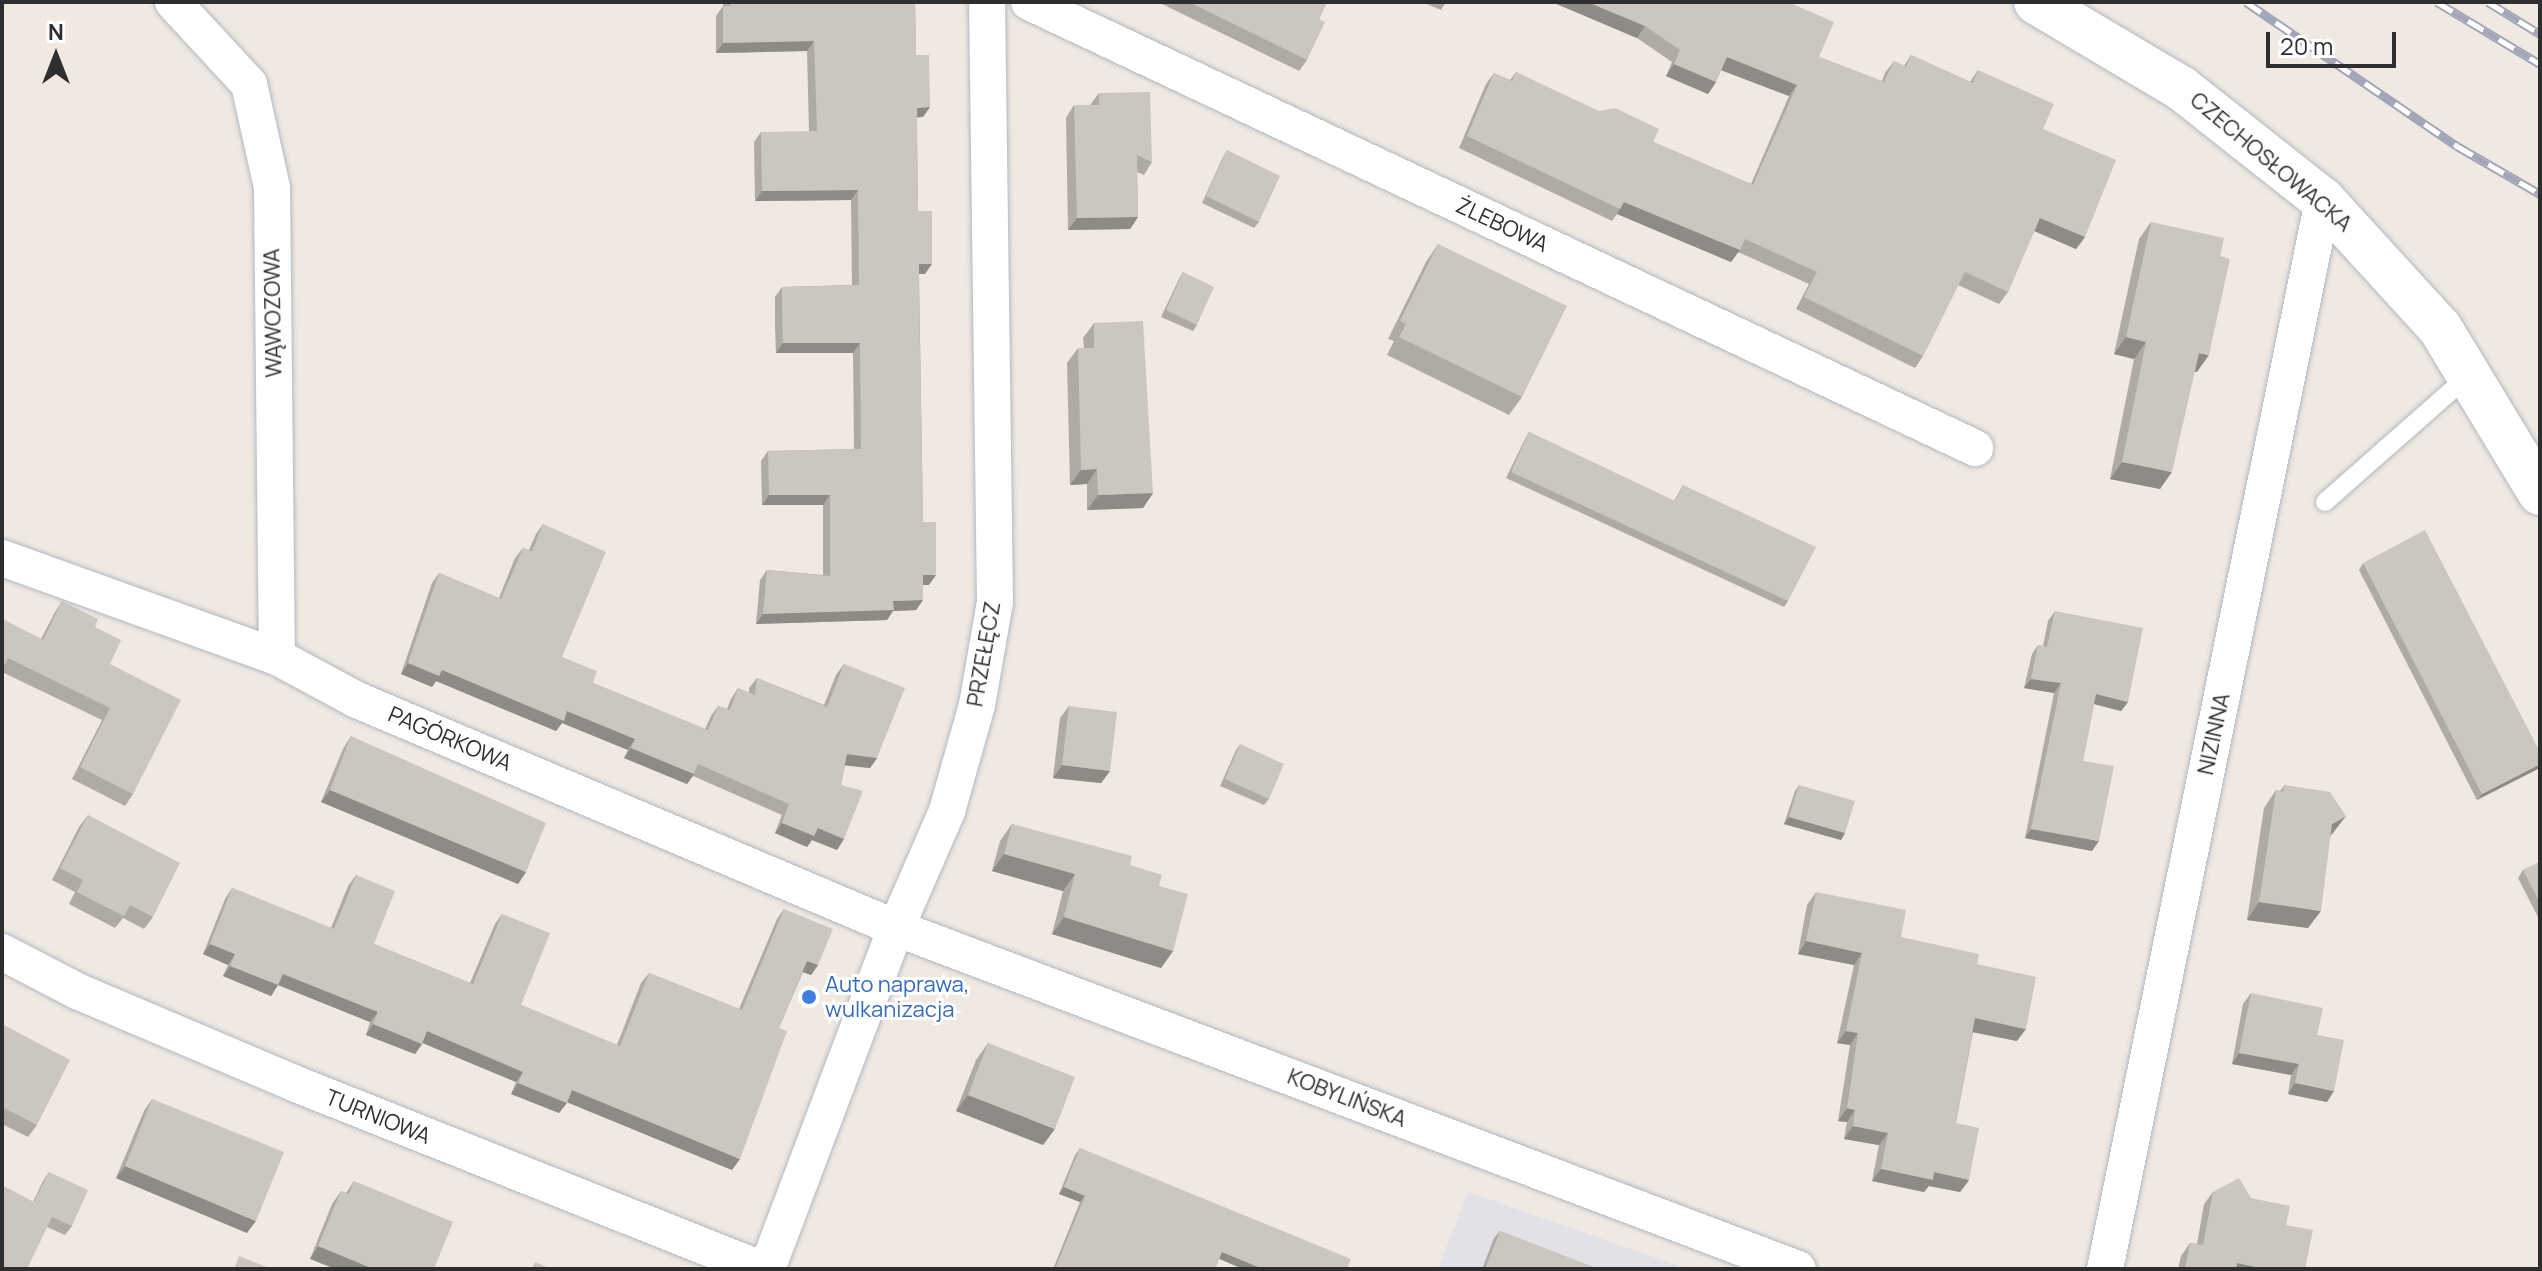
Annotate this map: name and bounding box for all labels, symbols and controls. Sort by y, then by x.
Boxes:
north arrow [16,16,96,96]
scale bar [2270,16,2400,66]
text: N [48,17,64,47]
text: 20 m [2280,29,2333,62]
street label: CZECHOSŁOWACKA [2185,87,2357,237]
street label: ŻLEBOWA [1452,192,1552,258]
street label: WĄWOZOWA [259,248,287,378]
street label: PRZEŁĘCZ [962,599,1006,709]
street label: NIZINNA [2192,691,2236,777]
street label: PAGÓRKOWA [384,701,516,777]
place label: Auto naprawa, wulkanizacja [825,971,970,1022]
marker: Auto naprawa, wulkanizacja [800,988,818,1006]
street label: KOBYLIŃSKA [1284,1063,1410,1133]
street label: TURNIOWA [322,1084,434,1150]

